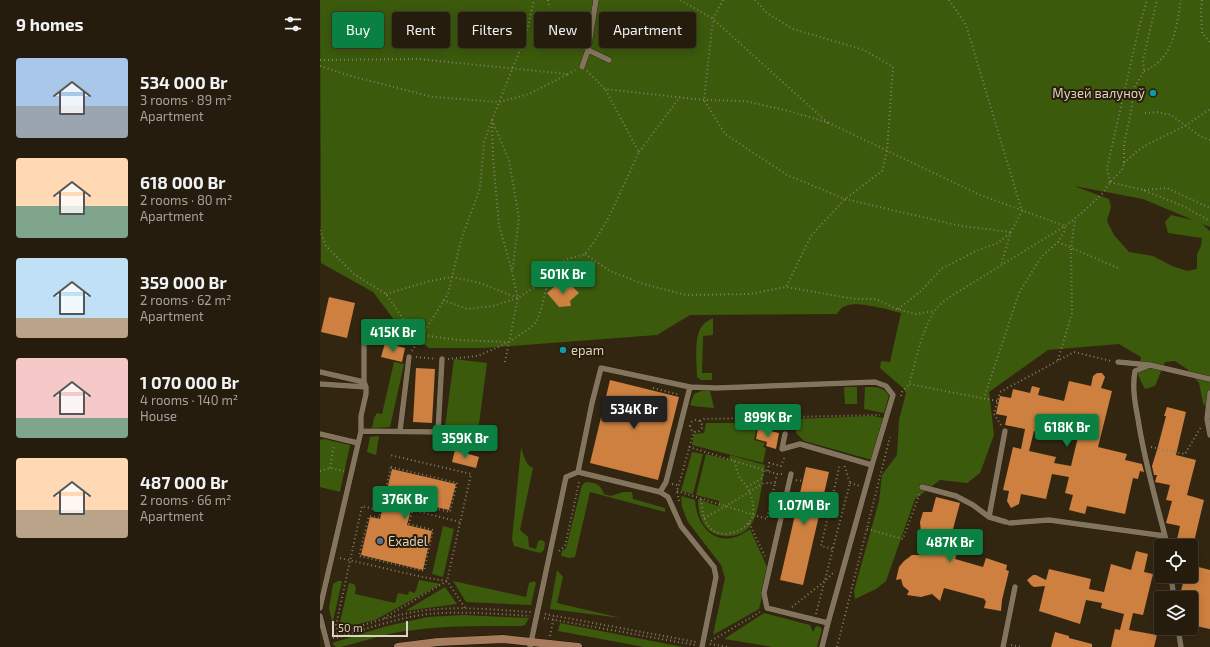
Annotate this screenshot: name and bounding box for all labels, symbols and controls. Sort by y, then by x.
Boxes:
chip: Buy [332,12,384,48]
chip: Rent [392,12,450,48]
chip: Filters [458,12,526,48]
chip: New [534,12,591,48]
chip: Apartment [599,12,696,48]
icon: filters [282,13,304,35]
text: 9 homes [16,14,84,34]
text: 534 000 Br [140,72,228,92]
icon: home [48,74,96,122]
place label: Музей валуноў [1052,85,1145,101]
marker: Музей валуноў [1148,88,1158,98]
text: 3 rooms · 89 m² [140,92,232,108]
text: Apartment [140,108,204,124]
text: 618 000 Br [140,172,226,192]
icon: home [48,174,96,222]
text: 2 rooms · 80 m² [140,192,232,208]
text: Apartment [140,208,204,224]
pin: 501K Br [526,261,600,295]
text: 501K Br [540,266,586,282]
text: 359 000 Br [140,272,227,292]
icon: home [48,274,96,322]
text: 2 rooms · 62 m² [140,292,231,308]
text: Apartment [140,308,204,324]
pin: 415K Br [356,319,430,353]
text: 415K Br [370,324,416,340]
place label: epam [571,342,604,358]
marker: epam [558,345,568,355]
text: 1 070 000 Br [140,372,239,392]
icon: home [48,374,96,422]
text: 4 rooms · 140 m² [140,392,238,408]
pin: 534K Br [597,396,671,430]
text: 534K Br [610,401,658,417]
pin: 899K Br [731,404,805,438]
text: House [140,408,177,424]
text: 899K Br [744,409,792,425]
pin: 618K Br [1030,414,1104,448]
text: 618K Br [1044,419,1090,435]
pin: 359K Br [428,425,502,459]
text: 359K Br [441,430,489,446]
text: 487 000 Br [140,472,228,492]
icon: home [48,474,96,522]
pin: 376K Br [368,486,442,520]
text: 376K Br [382,491,428,507]
text: 2 rooms · 66 m² [140,492,231,508]
pin: 1.07M Br [763,492,845,526]
text: 1.07M Br [778,497,830,513]
text: Apartment [140,508,204,524]
pin: 487K Br [913,529,987,563]
place label: Exadel [388,533,428,549]
text: 487K Br [926,534,974,550]
marker: Exadel [375,536,385,546]
map controls [1154,539,1198,635]
button: locate [1154,539,1198,583]
button: layers [1154,591,1198,635]
scale bar [332,619,408,638]
text: 50 m [338,621,363,634]

